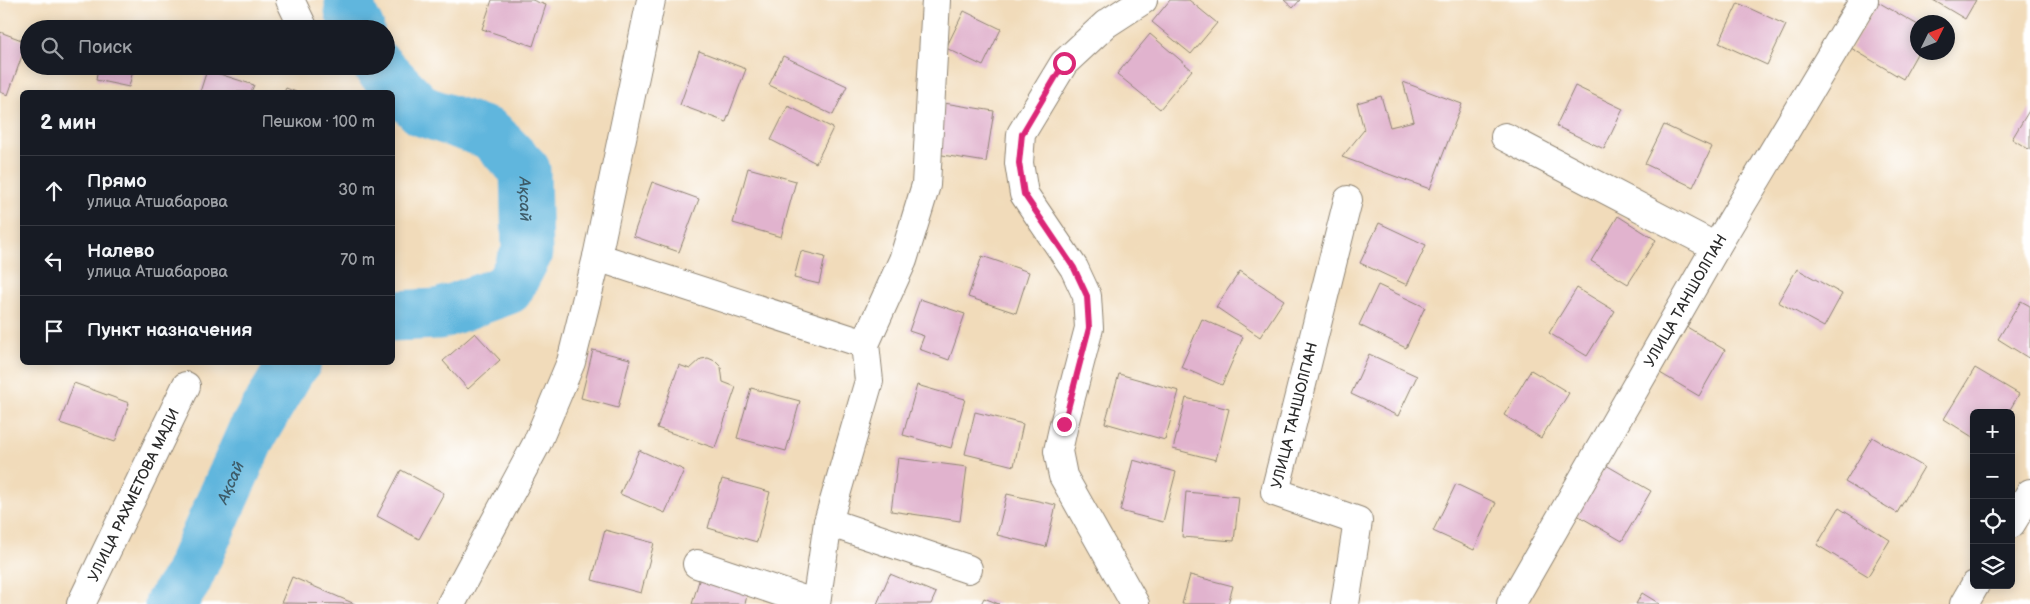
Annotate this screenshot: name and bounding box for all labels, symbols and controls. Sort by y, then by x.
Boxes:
north arrow [1910,15,1955,60]
search box [20,20,395,75]
icon: search [38,34,66,62]
text: Поиск [78,36,132,59]
route start [1053,52,1076,75]
text: 2 мин [40,110,96,135]
text: Пешком · 100 m [262,113,375,132]
text: Прямо [87,170,147,193]
water label: Ақсай [514,176,534,221]
icon: ahead [40,177,68,205]
text: 30 m [338,181,375,200]
text: улица Атшабарова [87,193,228,212]
street label: УЛИЦА ТАНШОЛПАН [1640,231,1731,371]
text: Налево [87,240,154,263]
icon: left [40,247,68,275]
text: 70 m [340,251,375,270]
text: улица Атшабарова [87,263,228,282]
icon: arrive [40,317,68,345]
text: Пункт назначения [87,319,252,342]
street label: УЛИЦА ТАНШОЛПАН [1267,340,1322,491]
street label: УЛИЦА РАХМЕТОВА МАДИ [84,406,184,585]
map controls [1970,409,2015,589]
button: + [1970,409,2015,454]
route end [1053,413,1076,436]
button: − [1970,454,2015,499]
water label: Ақсай [213,459,249,508]
button: locate [1970,499,2015,544]
button: layers [1970,544,2015,589]

